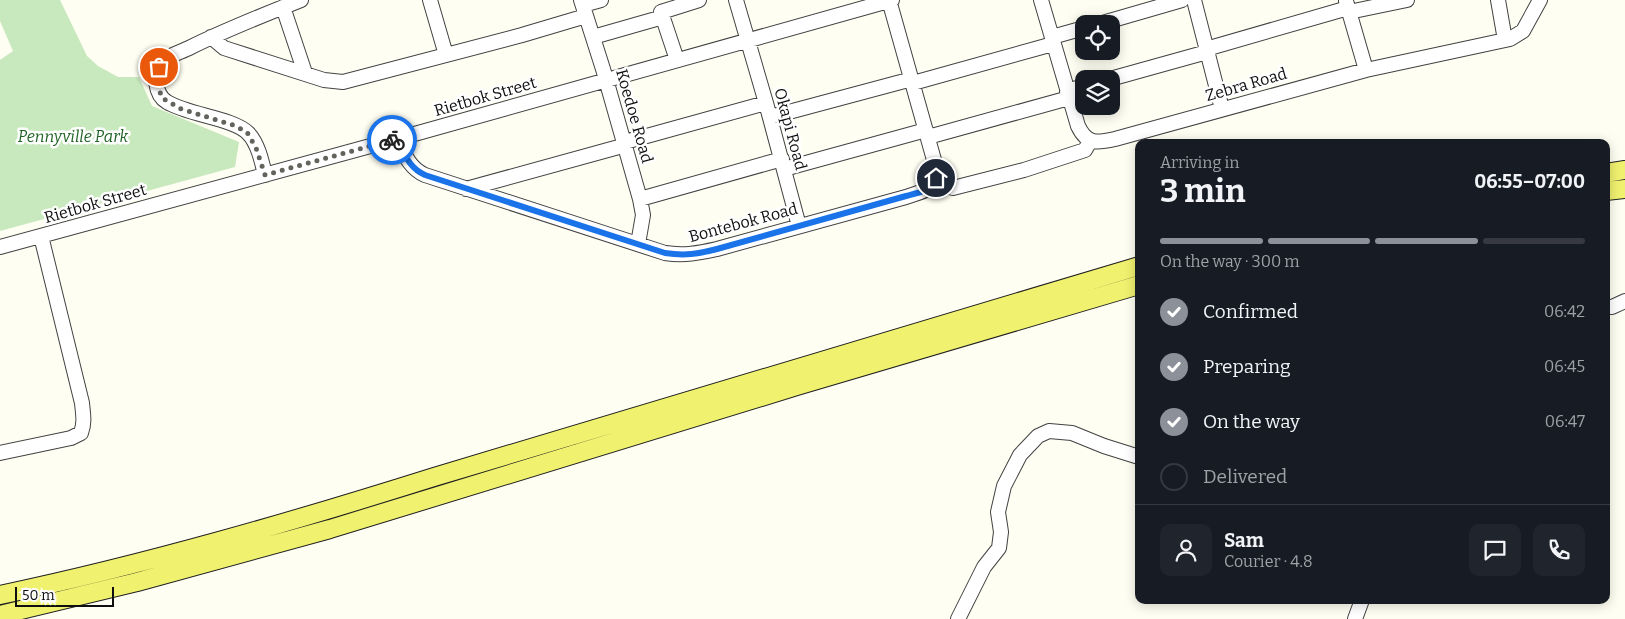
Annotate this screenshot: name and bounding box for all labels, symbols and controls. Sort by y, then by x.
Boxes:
map controls [1075,15,1120,115]
button: locate [1075,15,1120,60]
pin [138,46,180,88]
icon: bag [145,53,173,81]
street label: Zebra Road [1203,64,1290,105]
street label: Koedoe Road [612,67,657,166]
button: layers [1075,70,1120,115]
street label: Rietbok Street [432,73,539,120]
street label: Okapi Road [770,86,811,173]
courier [367,115,417,165]
icon: bike [378,126,406,154]
park label: Pennyville Park [18,127,129,146]
text: Arriving in [1160,153,1239,172]
pin [915,157,957,199]
icon: home [922,164,950,192]
text: 06:55–07:00 [1474,170,1585,193]
text: 3 min [1160,172,1246,210]
street label: Rietbok Street [42,180,149,227]
street label: Bontebok Road [687,199,800,246]
text: On the way · 300 m [1160,252,1300,271]
icon: check [1160,298,1188,326]
text: Confirmed [1203,300,1298,323]
text: 06:42 [1544,302,1585,321]
icon: check [1160,353,1188,381]
text: Preparing [1203,355,1291,378]
text: 06:45 [1544,357,1585,376]
icon: check [1160,408,1188,436]
text: On the way [1203,410,1300,433]
text: 06:47 [1545,412,1585,431]
text: Delivered [1203,465,1287,488]
button: person [1160,524,1212,576]
button: chat [1469,524,1521,576]
button: phone [1533,524,1585,576]
text: Sam [1224,529,1264,552]
text: Courier · 4.8 [1224,552,1313,571]
scale bar [15,584,114,607]
text: 50 m [22,587,55,604]

